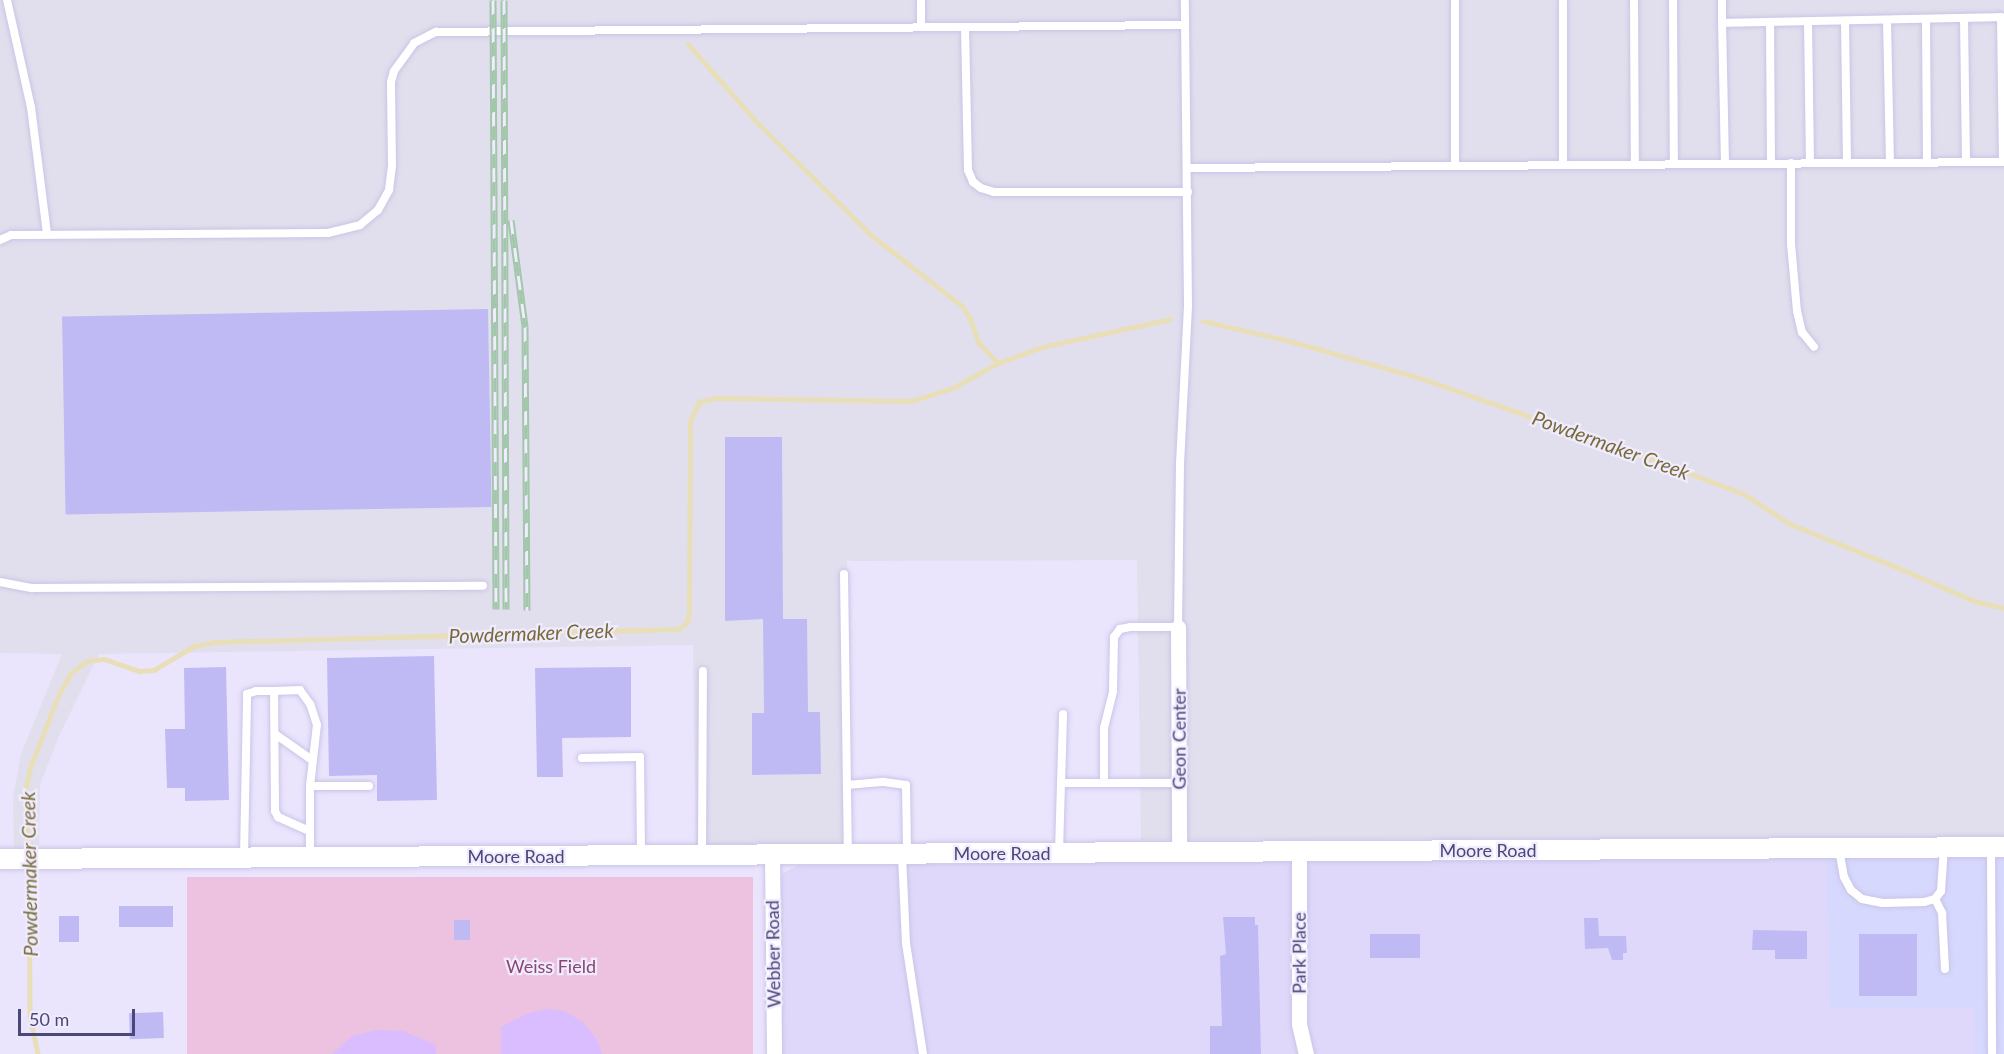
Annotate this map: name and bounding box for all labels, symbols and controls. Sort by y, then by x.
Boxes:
water label: Powdermaker Creek [1529,405,1693,485]
water label: Powdermaker Creek [448,618,614,648]
street label: Geon Center [1168,688,1190,790]
water label: Powdermaker Creek [16,791,42,957]
street label: Moore Road [1439,839,1537,861]
street label: Moore Road [953,842,1051,864]
street label: Moore Road [467,845,565,867]
street label: Webber Road [761,900,785,1008]
street label: Park Place [1288,912,1310,994]
park label: Weiss Field [506,955,596,977]
scale bar [21,997,138,1035]
text: 50 m [29,1008,69,1030]

